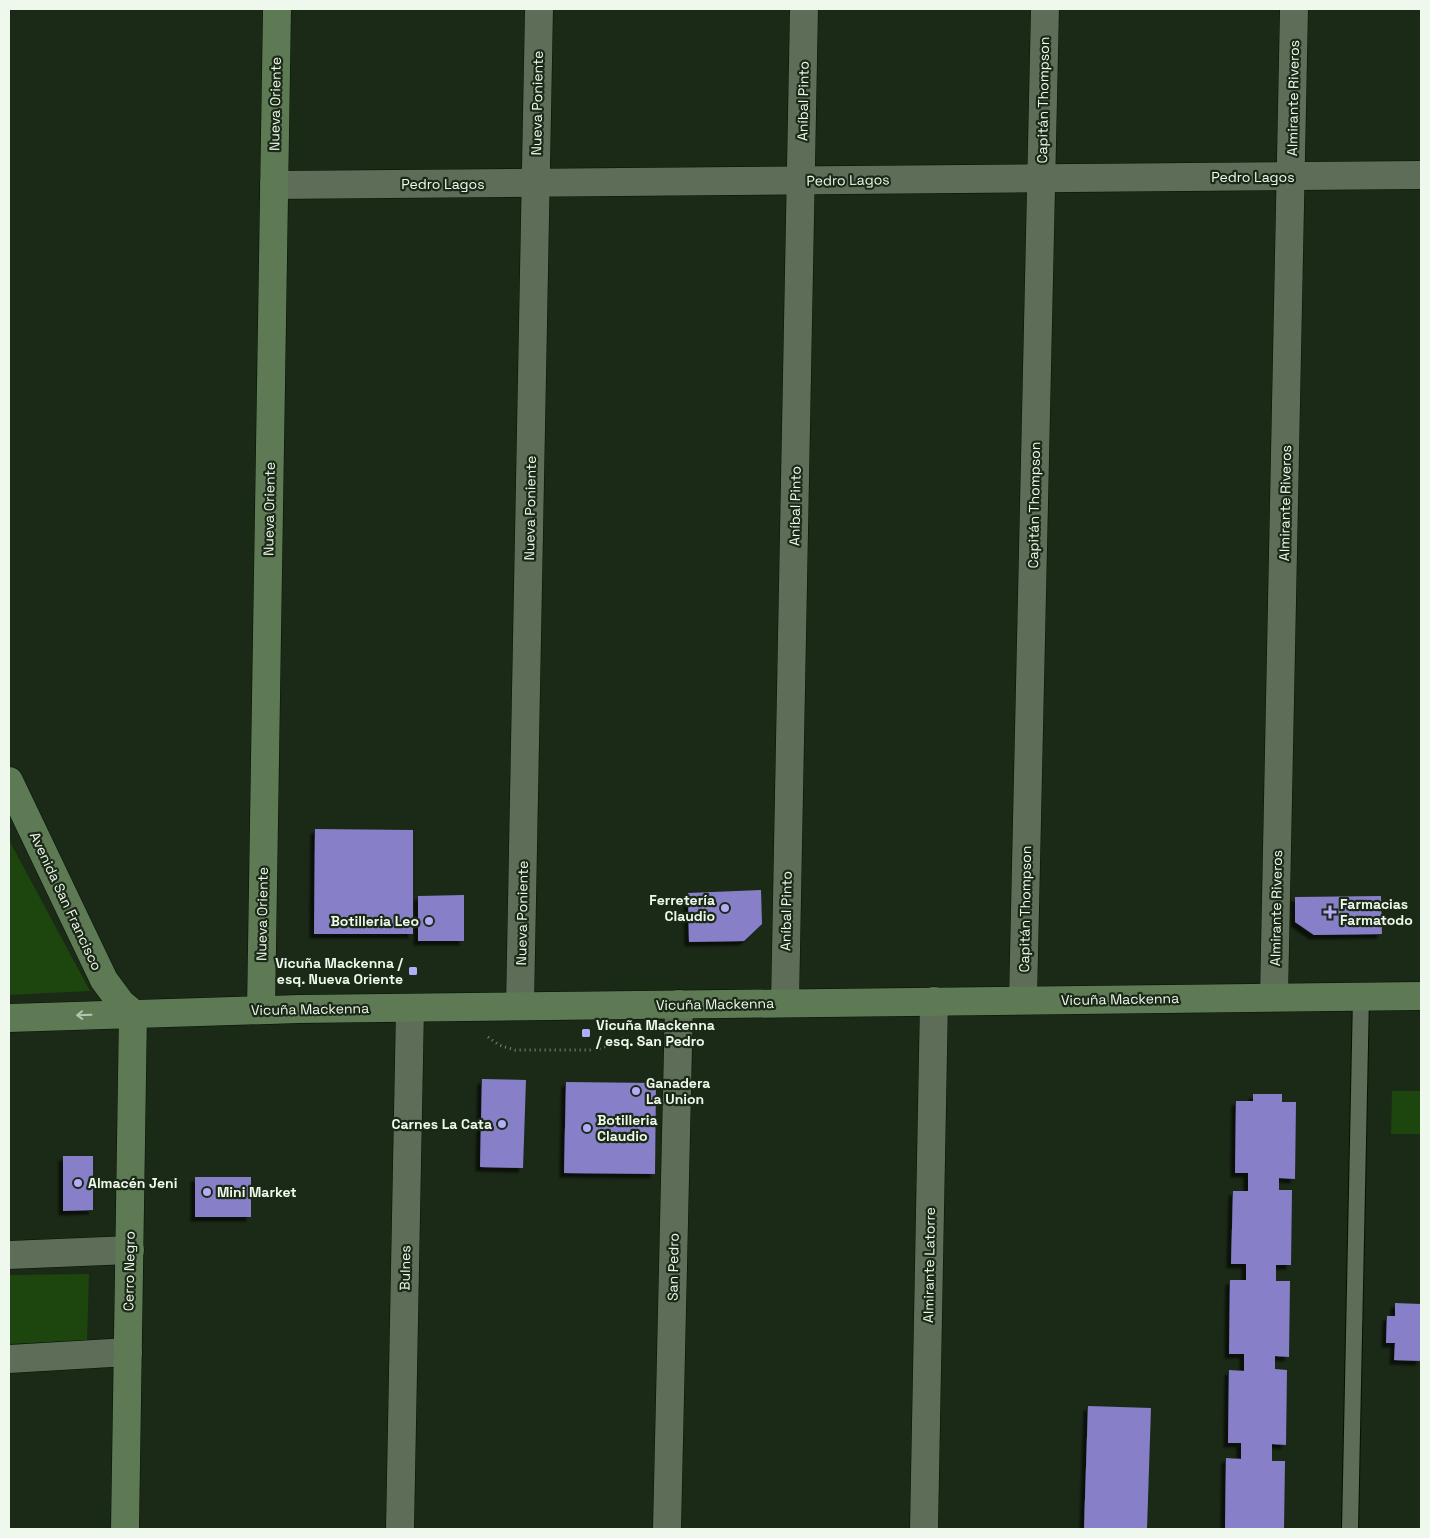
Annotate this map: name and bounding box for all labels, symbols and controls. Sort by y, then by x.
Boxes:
street label: Capitán Thompson [1033,36,1053,164]
street label: Almirante Riveros [1283,40,1303,156]
street label: Nueva Poniente [527,50,547,156]
street label: Nueva Oriente [265,57,285,151]
street label: Aníbal Pinto [793,61,813,141]
street label: Pedro Lagos [1211,168,1295,186]
street label: Pedro Lagos [806,170,890,190]
street label: Pedro Lagos [401,175,485,193]
street label: Capitán Thompson [1024,441,1044,569]
street label: Almirante Riveros [1275,445,1295,561]
street label: Nueva Poniente [520,455,540,561]
street label: Nueva Oriente [259,462,279,556]
street label: Aníbal Pinto [785,466,805,546]
street label: Avenida San Francisco [26,829,106,973]
street label: Capitán Thompson [1015,845,1035,973]
street label: Almirante Riveros [1266,850,1286,966]
street label: Nueva Poniente [512,860,532,966]
street label: Nueva Oriente [252,867,272,961]
street label: Aníbal Pinto [776,871,796,951]
place label: Ferretería Claudio [649,891,715,925]
place label: Farmacias Farmatodo [1340,895,1413,929]
marker: Ferretería Claudio [719,902,731,914]
marker: Farmacias Farmatodo [1324,906,1336,918]
place label: Botilleria Leo [331,912,419,930]
marker: Botilleria Leo [423,915,435,927]
place label: Vicuña Mackenna / esq. Nueva Oriente [275,954,404,988]
marker: Vicuña Mackenna / esq. Nueva Oriente [407,965,419,977]
street label: Vicuña Mackenna [1061,989,1179,1009]
street label: Vicuña Mackenna [656,994,774,1014]
street label: Vicuña Mackenna [251,999,369,1019]
one-way arrow [76,1010,92,1020]
place label: Vicuña Mackenna / esq. San Pedro [595,1016,715,1050]
marker: Vicuña Mackenna / esq. San Pedro [580,1027,592,1039]
place label: Ganadera La Union [646,1074,710,1108]
marker: Ganadera La Union [630,1085,642,1097]
place label: Botilleria Claudio [597,1111,658,1145]
place label: Carnes La Cata [391,1115,492,1133]
marker: Carnes La Cata [496,1118,508,1130]
marker: Botilleria Claudio [581,1122,593,1134]
place label: Almacén Jeni [88,1174,177,1192]
marker: Almacén Jeni [72,1177,84,1189]
place label: Mini Market [217,1183,297,1201]
marker: Mini Market [201,1186,213,1198]
street label: Almirante Latorre [919,1207,939,1323]
street label: Cerro Negro [119,1231,139,1311]
street label: San Pedro [663,1233,683,1301]
street label: Bulnes [396,1245,414,1291]

